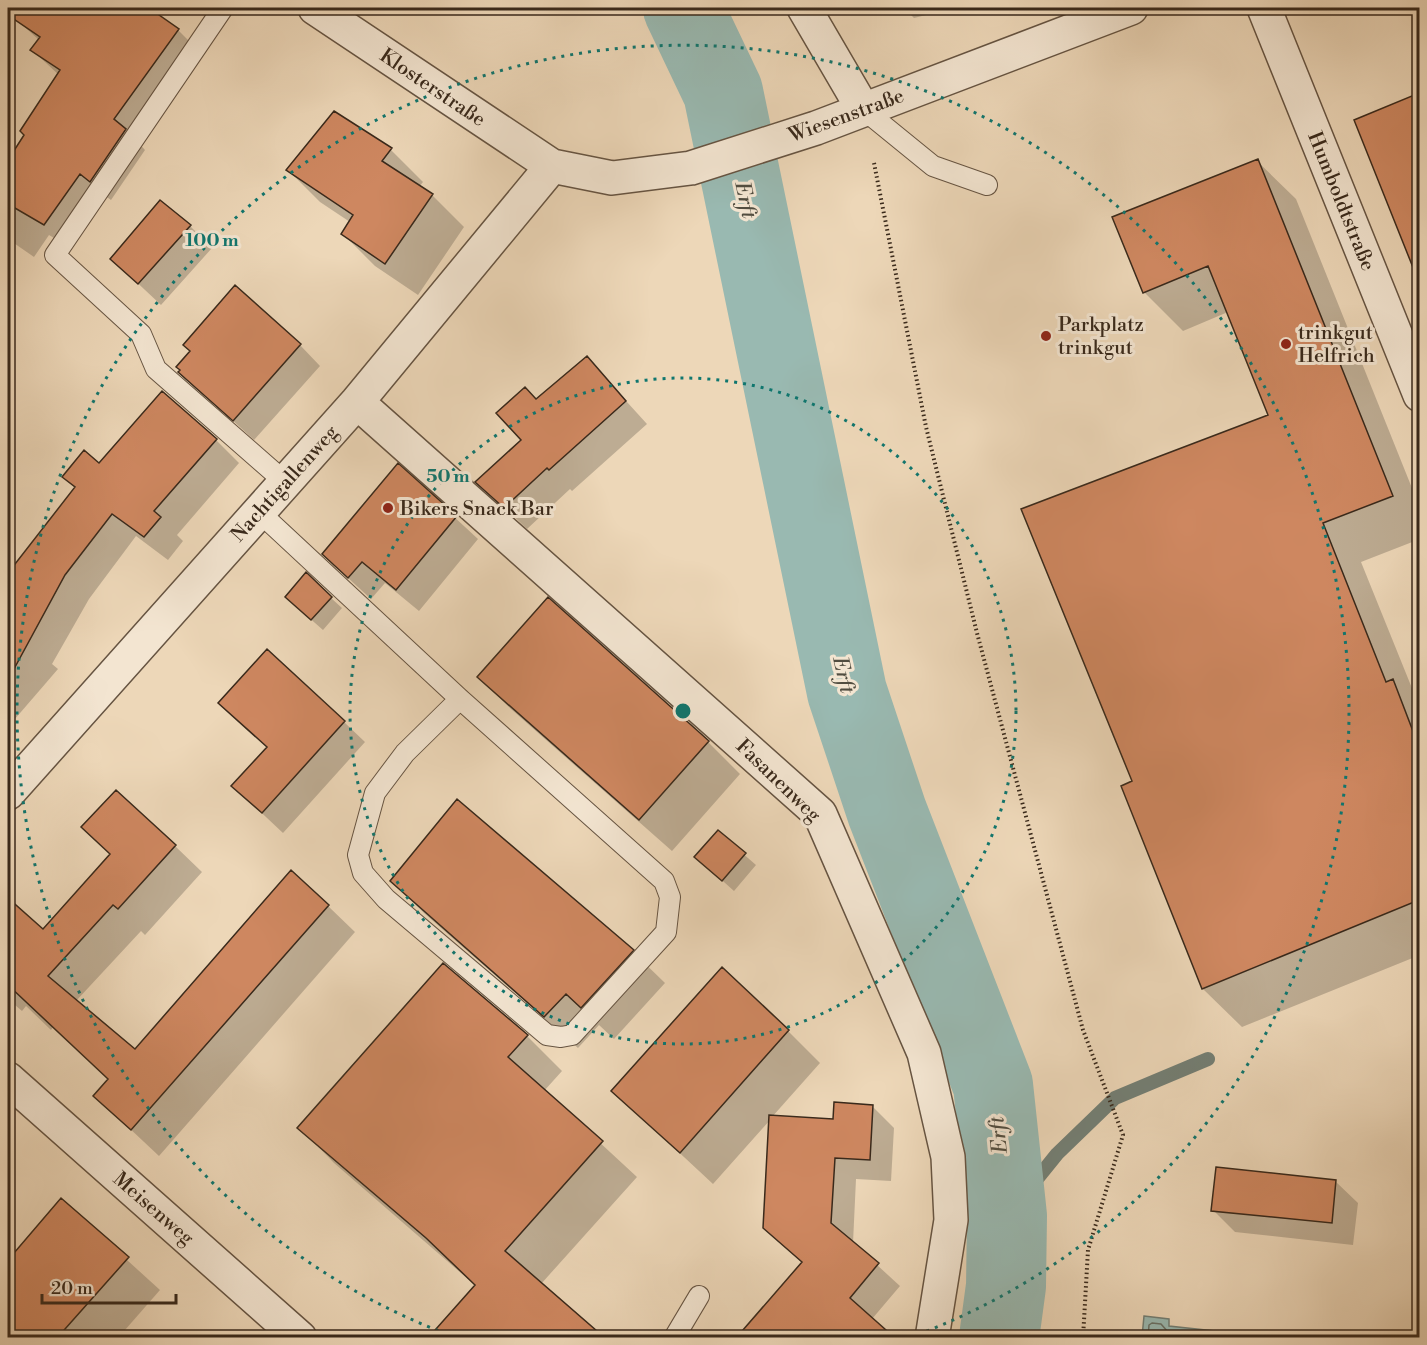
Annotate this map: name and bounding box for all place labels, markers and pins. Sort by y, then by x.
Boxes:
place label: Parkplatz trinkgut [1058,313,1144,361]
place label: trinkgut Helfrich [1298,321,1375,369]
marker: Parkplatz trinkgut [1039,329,1053,343]
marker: trinkgut Helfrich [1279,337,1293,351]
place label: Bikers Snack Bar [399,497,554,522]
marker: Bikers Snack Bar [381,501,395,515]
centre of rings [673,701,693,721]

